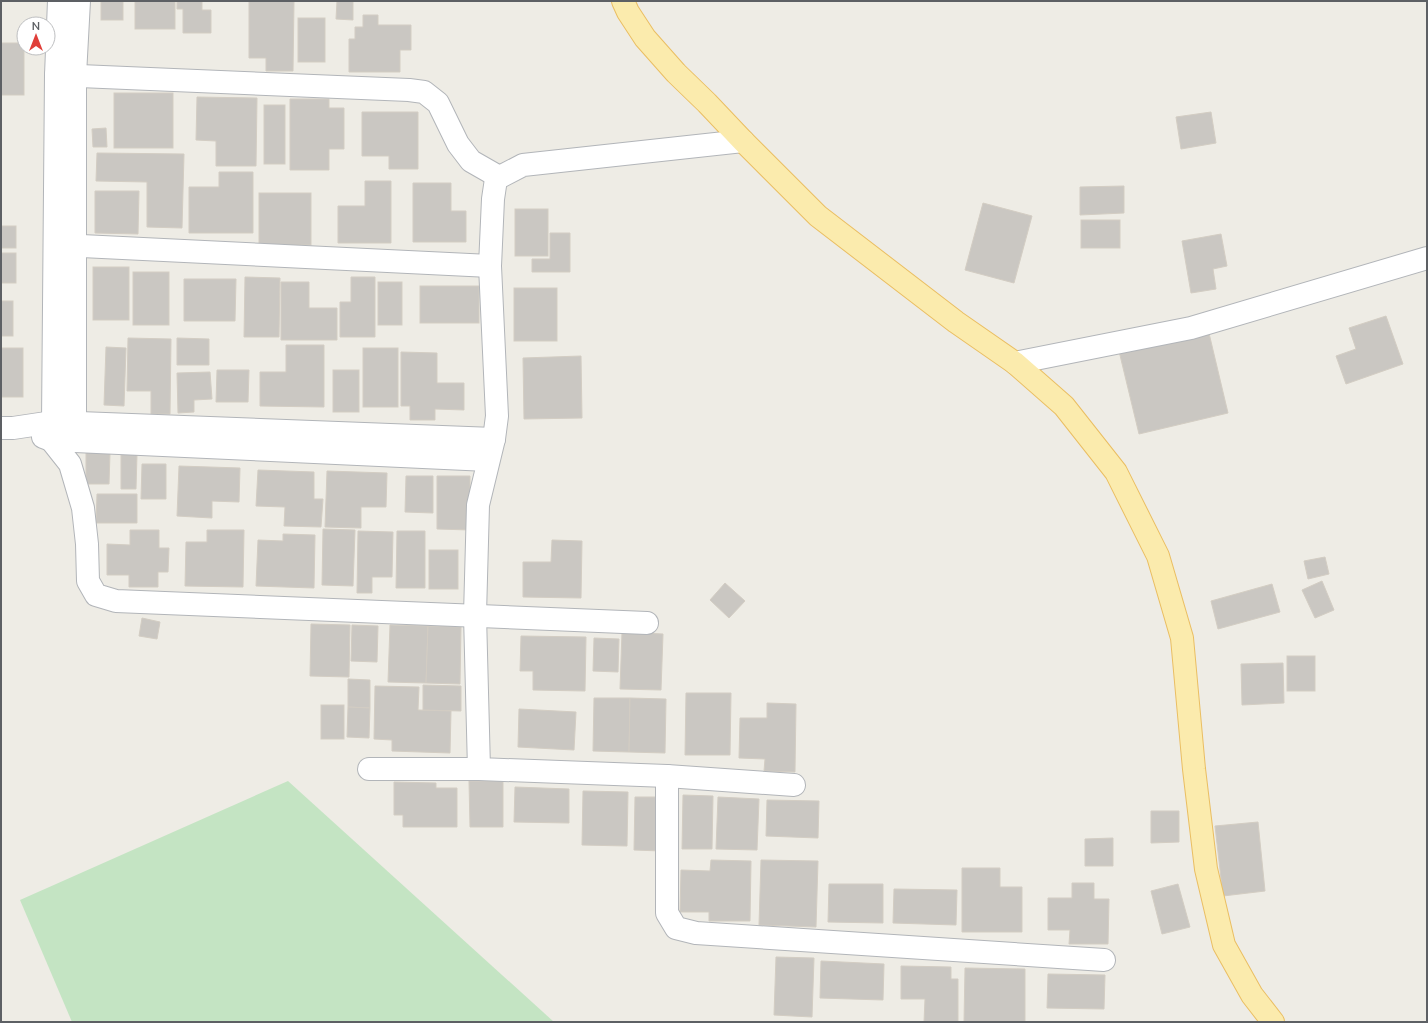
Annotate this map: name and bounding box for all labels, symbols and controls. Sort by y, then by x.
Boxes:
north arrow [16,16,56,56]
text: N [32,19,40,33]

